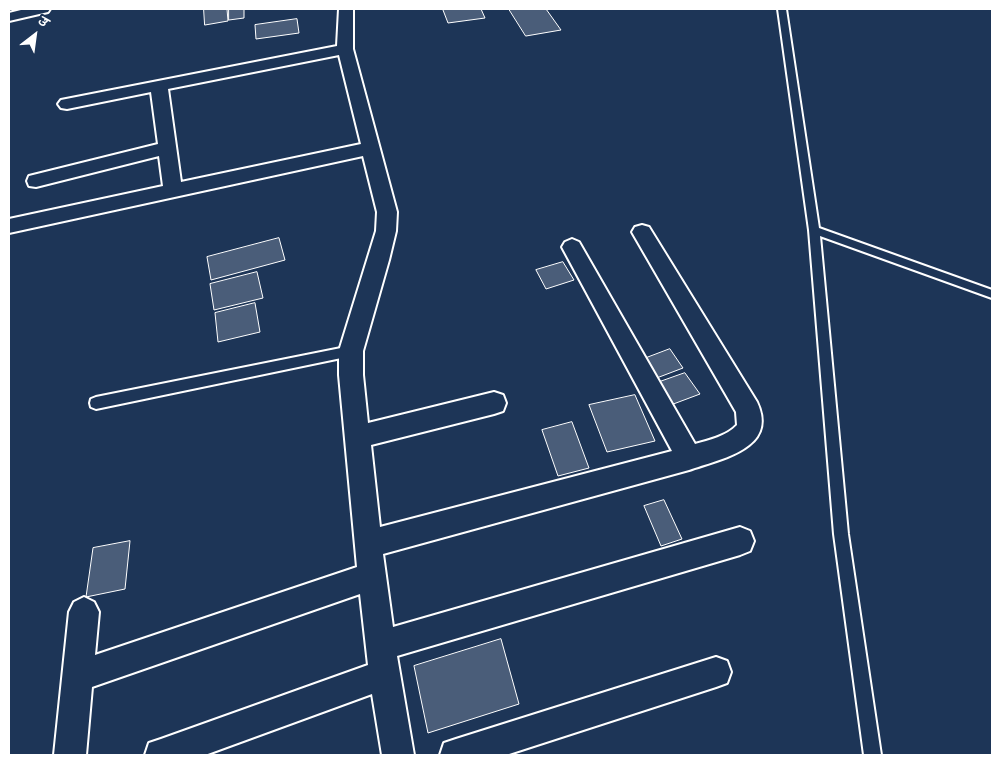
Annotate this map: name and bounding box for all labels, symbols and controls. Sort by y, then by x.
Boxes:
north arrow [10,10,60,60]
text: उ [33,10,52,34]

